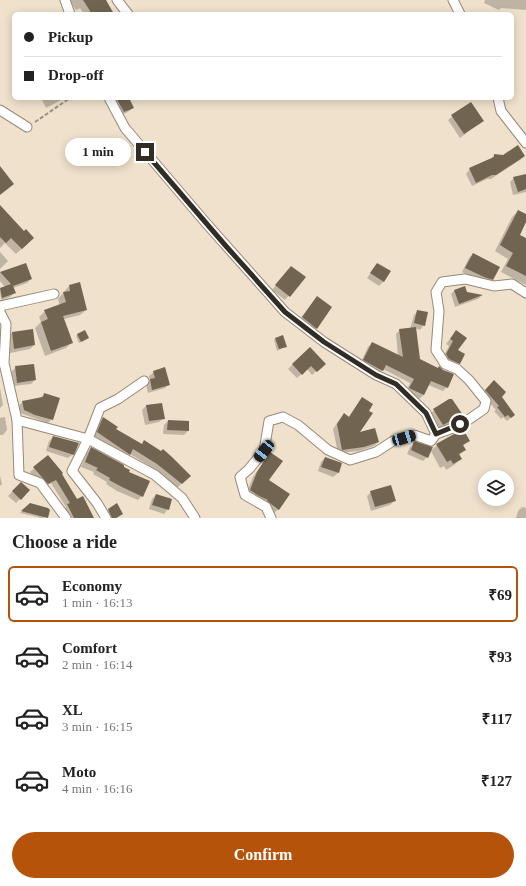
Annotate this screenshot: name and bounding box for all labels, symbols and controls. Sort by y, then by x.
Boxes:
text: Pickup [48,29,93,45]
text: Drop-off [48,67,104,83]
callout: 1 min [65,138,131,166]
route end [136,143,154,161]
text: 1 min [82,144,114,159]
route start [451,415,469,433]
car [391,429,417,447]
car [252,438,276,464]
map controls [478,470,514,506]
button: layers [478,470,514,506]
text: Choose a ride [12,532,117,552]
icon: car [14,576,50,612]
text: Economy [62,578,122,594]
text: ₹69 [488,587,512,603]
text: 1 min · 16:13 [62,595,132,610]
icon: car [14,638,50,674]
text: Comfort [62,640,117,656]
text: ₹93 [488,649,512,665]
text: 2 min · 16:14 [62,657,132,672]
icon: car [14,700,50,736]
text: XL [62,702,83,718]
text: ₹117 [482,711,512,727]
text: 3 min · 16:15 [62,719,132,734]
icon: car [14,762,50,798]
text: Moto [62,764,96,780]
text: ₹127 [481,773,512,789]
text: 4 min · 16:16 [62,781,132,796]
button: Confirm [12,832,514,878]

